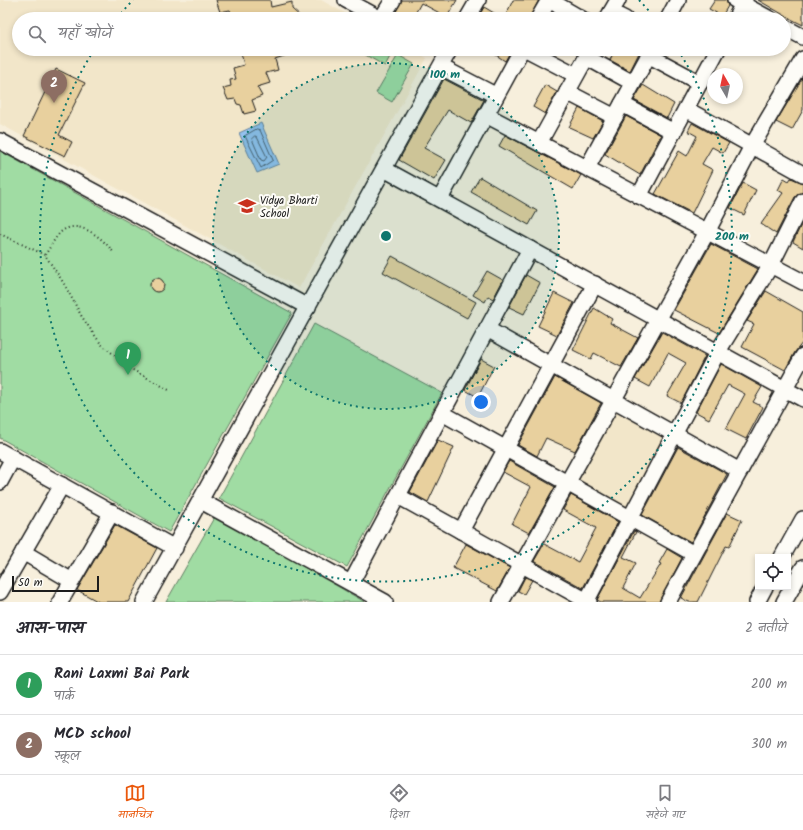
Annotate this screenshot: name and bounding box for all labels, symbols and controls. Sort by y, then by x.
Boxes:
search box [12,12,791,56]
text: यहाँ खोजें [58,22,112,46]
icon: search [26,23,48,45]
text: 100 m [430,65,460,84]
north arrow [707,68,743,104]
pin: 2 [41,70,67,103]
place label: Vidya Bharti School [260,192,318,223]
school or university icon: Vidya Bharti School [237,196,257,216]
text: 200 m [715,227,749,246]
centre of rings [379,229,393,243]
pin: 1 [115,342,141,375]
your location [471,392,491,412]
map controls [755,554,791,590]
button: locate [755,554,791,590]
scale bar [12,574,99,593]
text: 50 m [18,574,43,592]
text: आस-पास [16,615,84,642]
text: 2 नतीजे [745,618,787,639]
text: Rani Laxmi Bai Park [54,662,189,686]
text: 1 [27,674,31,695]
text: 200 m [751,674,787,695]
text: पार्क [54,686,75,707]
text: MCD school [54,722,131,746]
text: 2 [25,734,33,755]
text: 300 m [751,734,787,755]
text: स्कूल [54,746,80,767]
tab: मानचित्र [118,782,152,824]
tab: दिशा [388,782,410,824]
tab: सहेजे गए [646,782,685,824]

